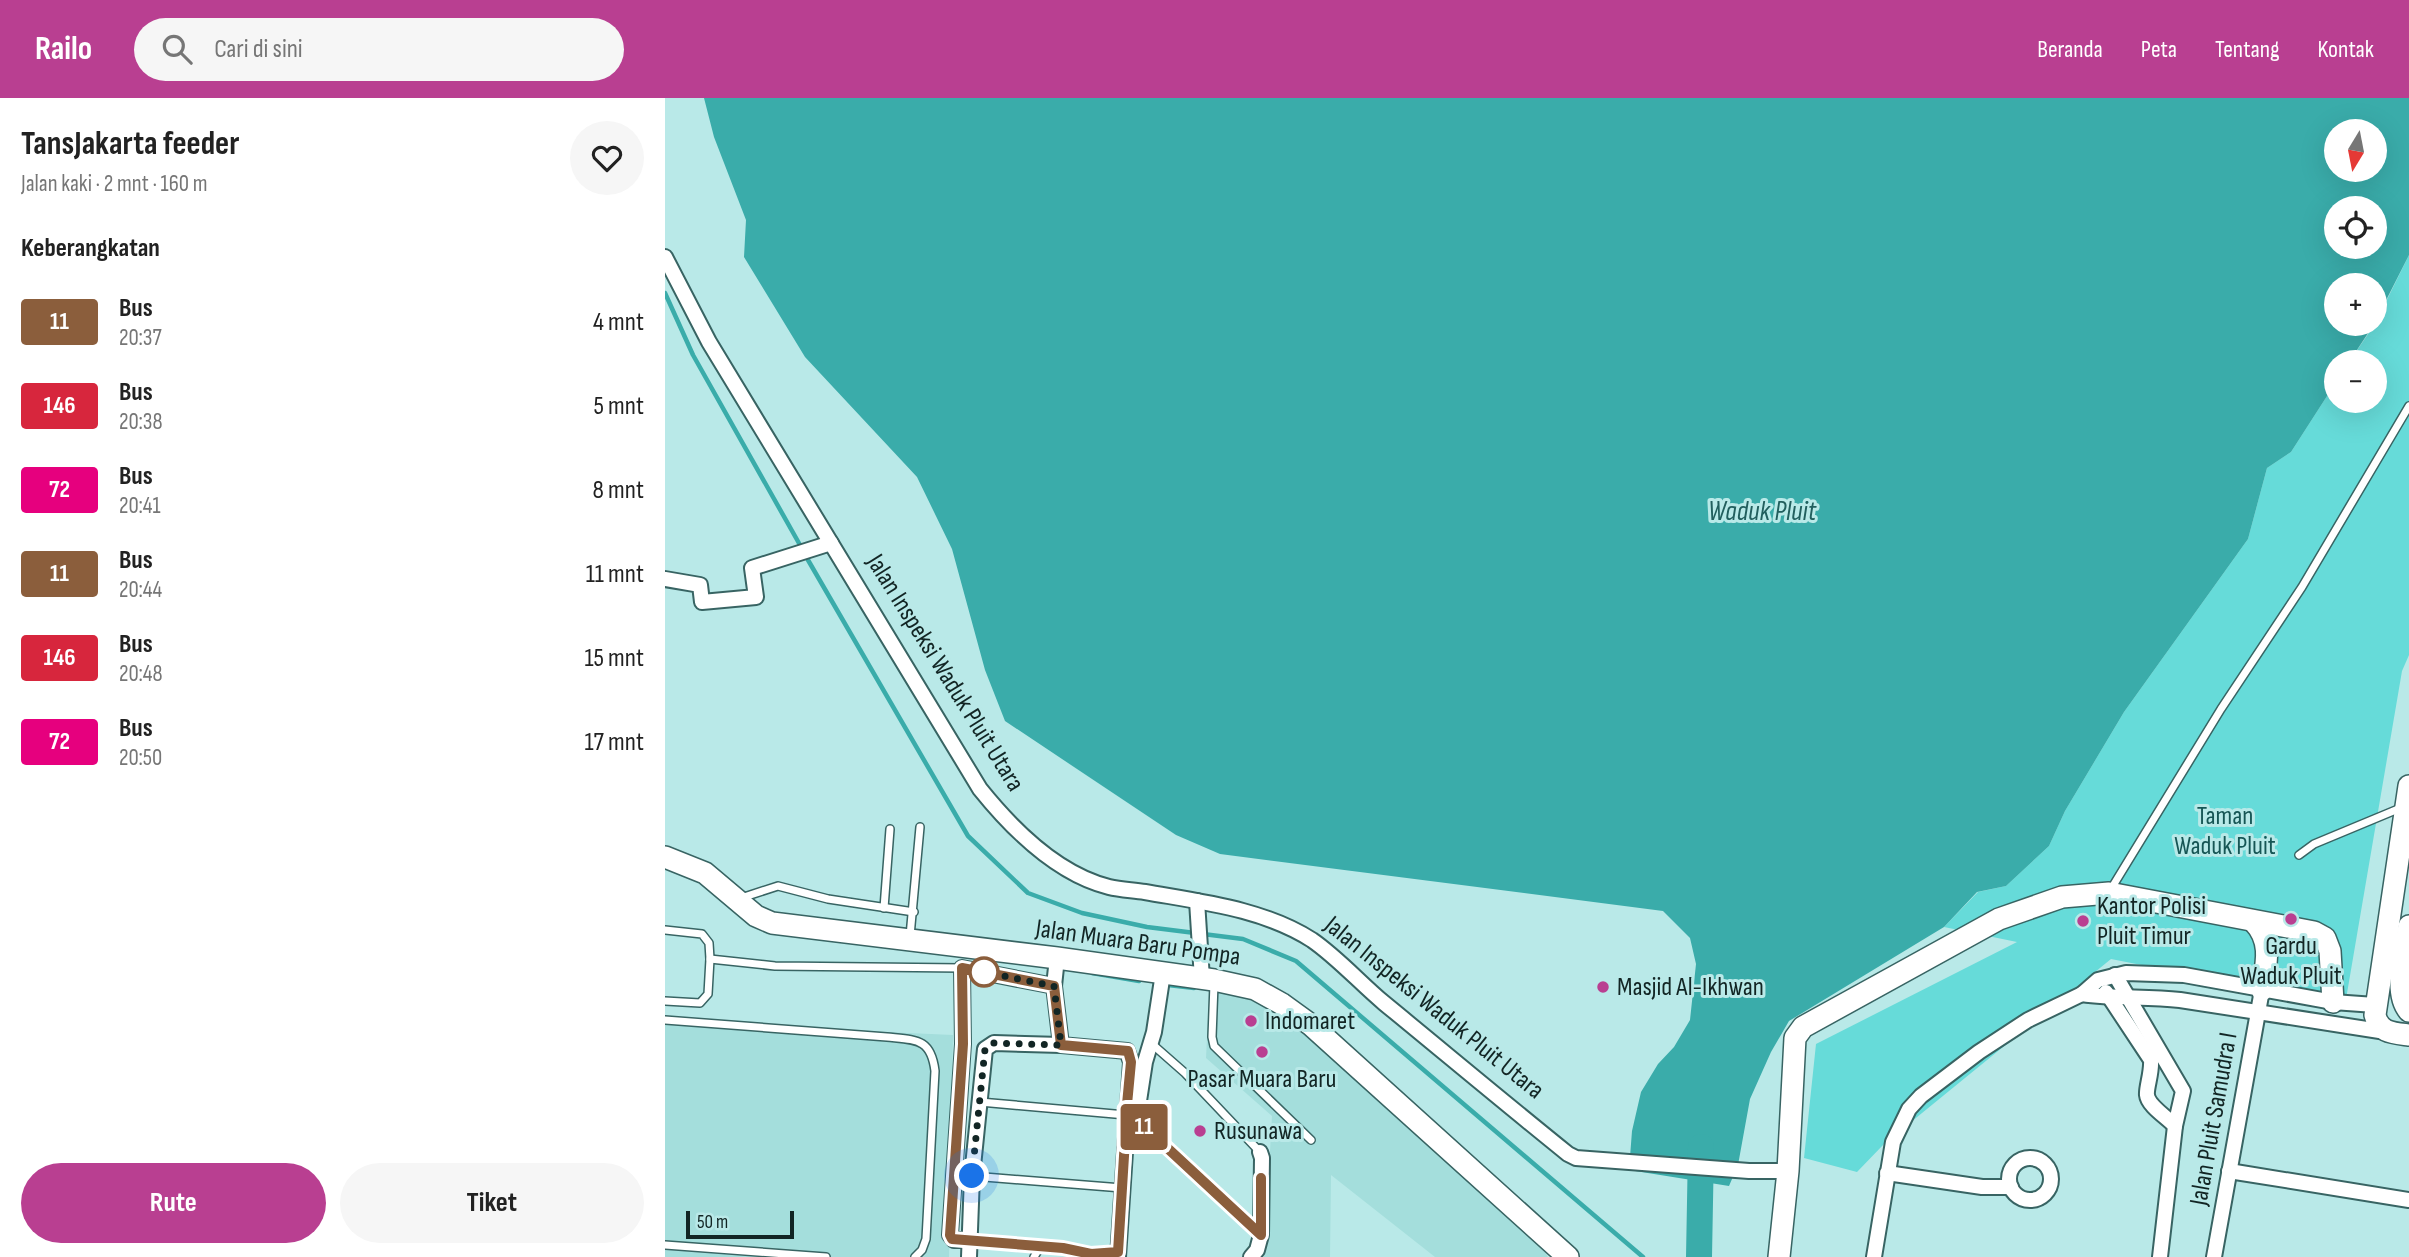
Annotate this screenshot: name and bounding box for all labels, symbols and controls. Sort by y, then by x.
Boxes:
search box [134,18,624,81]
text: Railo [35,29,92,69]
icon: search [158,30,196,68]
text: Cari di sini [214,34,303,65]
text: Beranda [2037,35,2103,64]
text: Peta [2141,35,2177,64]
text: Tentang [2215,35,2280,64]
text: Kontak [2318,35,2374,64]
north arrow [2324,119,2387,182]
map controls [2324,119,2387,413]
button: heart [570,121,644,195]
text: TansJakarta feeder [21,124,239,164]
text: Jalan kaki · 2 mnt · 160 m [21,170,207,198]
button: locate [2324,196,2387,259]
text: Keberangkatan [21,233,160,264]
button: + [2324,273,2387,336]
text: Bus [119,293,153,324]
text: 11 [50,307,69,336]
text: 4 mnt [593,307,644,338]
text: 20:37 [119,324,162,352]
button: − [2324,350,2387,413]
text: Bus [119,377,153,408]
text: 146 [43,391,76,420]
text: 5 mnt [594,391,644,422]
text: 20:38 [119,408,163,436]
text: Bus [119,461,153,492]
text: 72 [49,475,70,504]
text: 8 mnt [593,475,644,506]
text: 20:41 [119,492,161,520]
water label: Waduk Pluit [1708,495,1817,528]
text: Bus [119,545,153,576]
street label: Jalan Inspeksi Waduk Pluit Utara [859,548,1031,797]
text: 11 [50,559,69,588]
text: 11 mnt [586,559,644,590]
text: 20:44 [119,576,162,604]
text: Bus [119,629,153,660]
text: 146 [43,643,76,672]
text: 15 mnt [584,643,644,674]
text: 20:48 [119,660,163,688]
text: Bus [119,713,153,744]
text: 72 [49,727,70,756]
text: 17 mnt [584,727,644,758]
text: 20:50 [119,744,162,772]
park label: Taman Waduk Pluit [2174,801,2276,862]
place label: Kantor Polisi Pluit Timur [2097,891,2206,952]
street label: Jalan Inspeksi Waduk Pluit Utara [1317,909,1550,1106]
marker: Gardu Waduk Pluit [2283,911,2299,927]
street label: Jalan Muara Baru Pompa [1033,913,1242,973]
marker: Kantor Polisi Pluit Timur [2075,913,2091,929]
place label: Gardu Waduk Pluit [2240,931,2342,992]
unlabelled marker [969,957,999,987]
place label: Masjid Al-Ikhwan [1617,972,1764,1003]
marker: Masjid Al-Ikhwan [1595,979,1611,995]
place label: Indomaret [1265,1006,1355,1037]
marker: Indomaret [1243,1013,1259,1029]
street label: Jalan Pluit Samudra I [2183,1030,2244,1209]
marker: Pasar Muara Baru [1254,1044,1270,1060]
place label: Pasar Muara Baru [1188,1064,1336,1095]
line badge: 11 [1113,1104,1175,1150]
text: 11 [1135,1112,1153,1141]
place label: Rusunawa [1214,1116,1302,1147]
marker: Rusunawa [1192,1123,1208,1139]
your location [954,1158,989,1193]
button: Rute [21,1163,326,1243]
button: Tiket [340,1163,644,1243]
scale bar [686,1208,795,1240]
text: 50 m [697,1211,728,1234]

